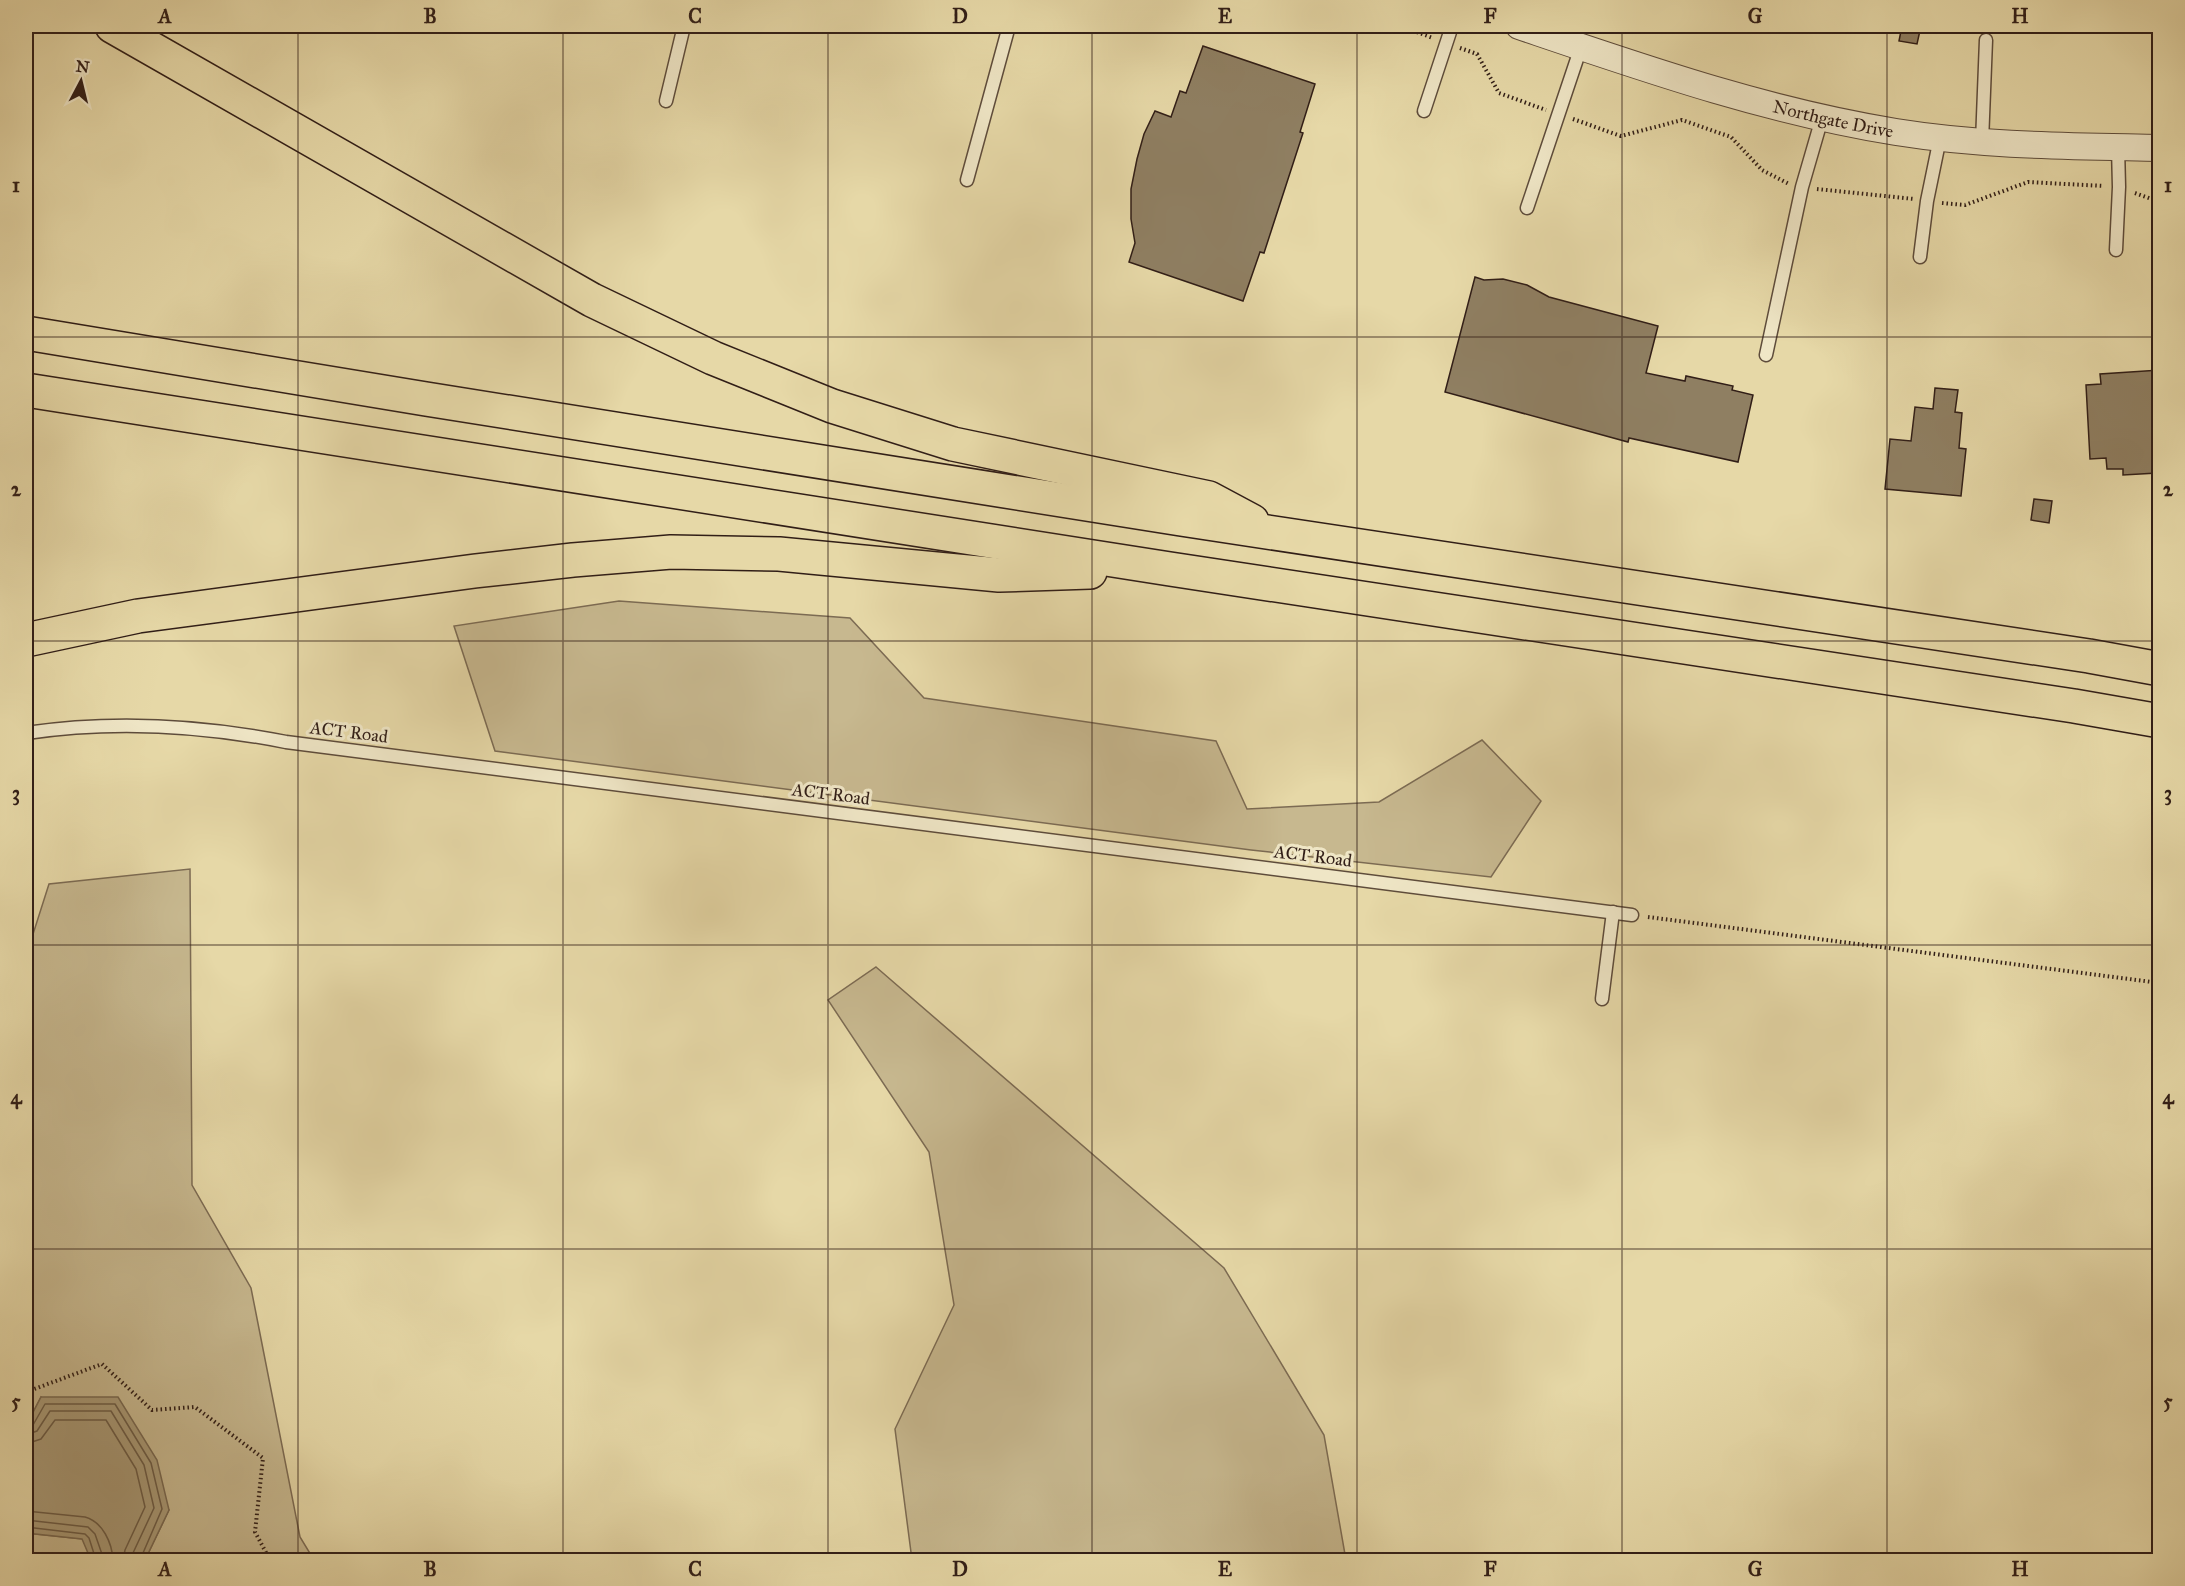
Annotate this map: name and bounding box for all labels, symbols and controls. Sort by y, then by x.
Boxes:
text: A [156,4,172,28]
text: B [423,4,437,28]
text: C [688,4,702,28]
text: D [952,4,968,28]
text: E [1218,4,1233,28]
text: F [1483,4,1497,28]
text: G [1748,4,1763,28]
text: H [2011,4,2029,28]
north arrow [51,51,111,111]
text: N [75,56,91,77]
street label: Northgate Drive [1771,95,1895,142]
text: 1 [12,173,20,197]
text: 1 [2164,173,2172,197]
text: 2 [11,477,22,501]
text: 2 [2163,477,2174,501]
street label: ACT Road [308,716,389,748]
street label: ACT Road [790,778,871,810]
text: 3 [12,781,20,806]
text: 3 [2164,781,2172,806]
street label: ACT Road [1272,840,1353,872]
text: 4 [10,1085,22,1110]
text: 4 [2162,1085,2174,1110]
text: 5 [11,1389,21,1413]
text: 5 [2163,1389,2173,1413]
text: A [156,1557,172,1581]
text: B [423,1557,437,1581]
text: C [688,1557,702,1581]
text: D [952,1557,968,1581]
text: E [1218,1557,1233,1581]
text: F [1483,1557,1497,1581]
text: G [1748,1557,1763,1581]
text: H [2011,1557,2029,1581]

